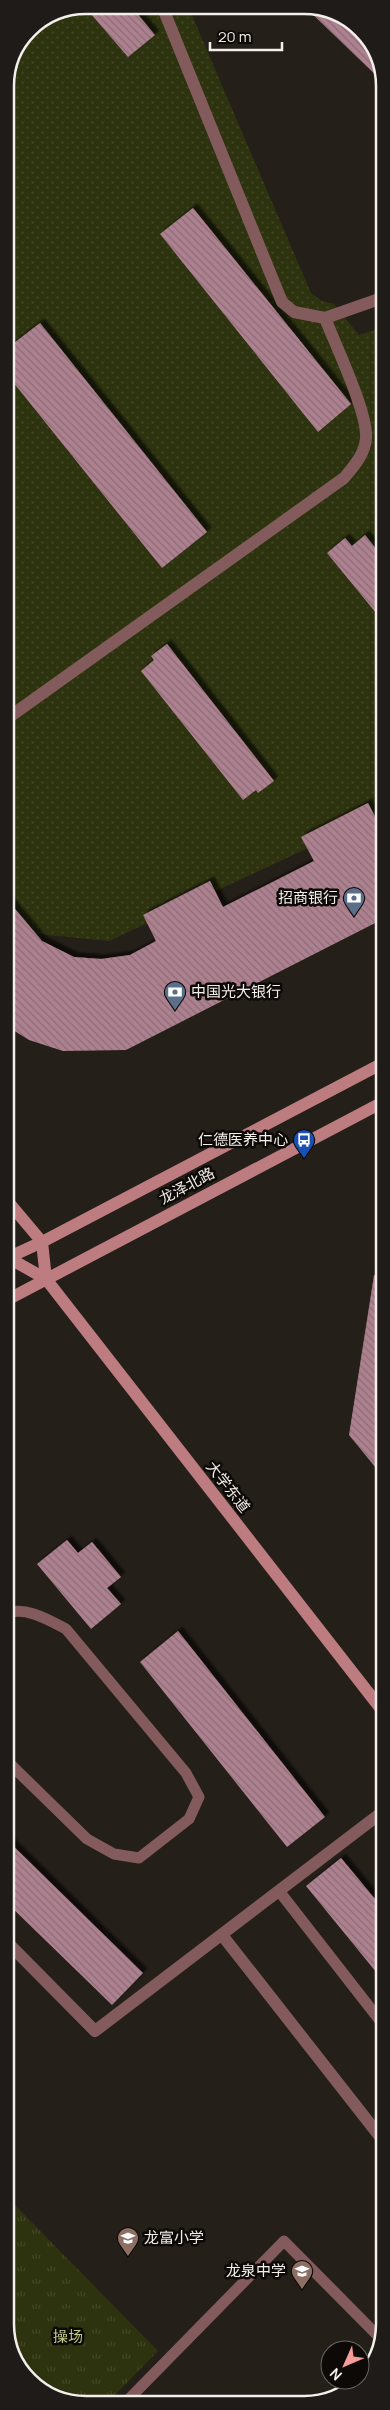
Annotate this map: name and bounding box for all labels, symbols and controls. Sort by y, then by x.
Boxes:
scale bar [210,20,282,52]
text: 20 m [218,26,251,47]
bank icon: 招商银行 [342,886,366,917]
place label: 招商银行 [278,887,338,908]
bank icon: 中国光大银行 [163,980,187,1011]
place label: 中国光大银行 [191,981,281,1002]
bus stop icon: 仁德医养中心 [292,1128,316,1159]
place label: 仁德医养中心 [198,1129,288,1150]
street label: 龙泽北路 [155,1162,218,1209]
street label: 大学东道 [202,1457,255,1517]
school or university icon: 龙富小学 [116,2226,140,2257]
place label: 龙富小学 [144,2227,204,2248]
school or university icon: 龙泉中学 [290,2259,314,2290]
place label: 龙泉中学 [226,2260,286,2281]
park label: 操场 [53,2326,83,2347]
north arrow [320,2340,370,2390]
text: N [325,2364,346,2385]

